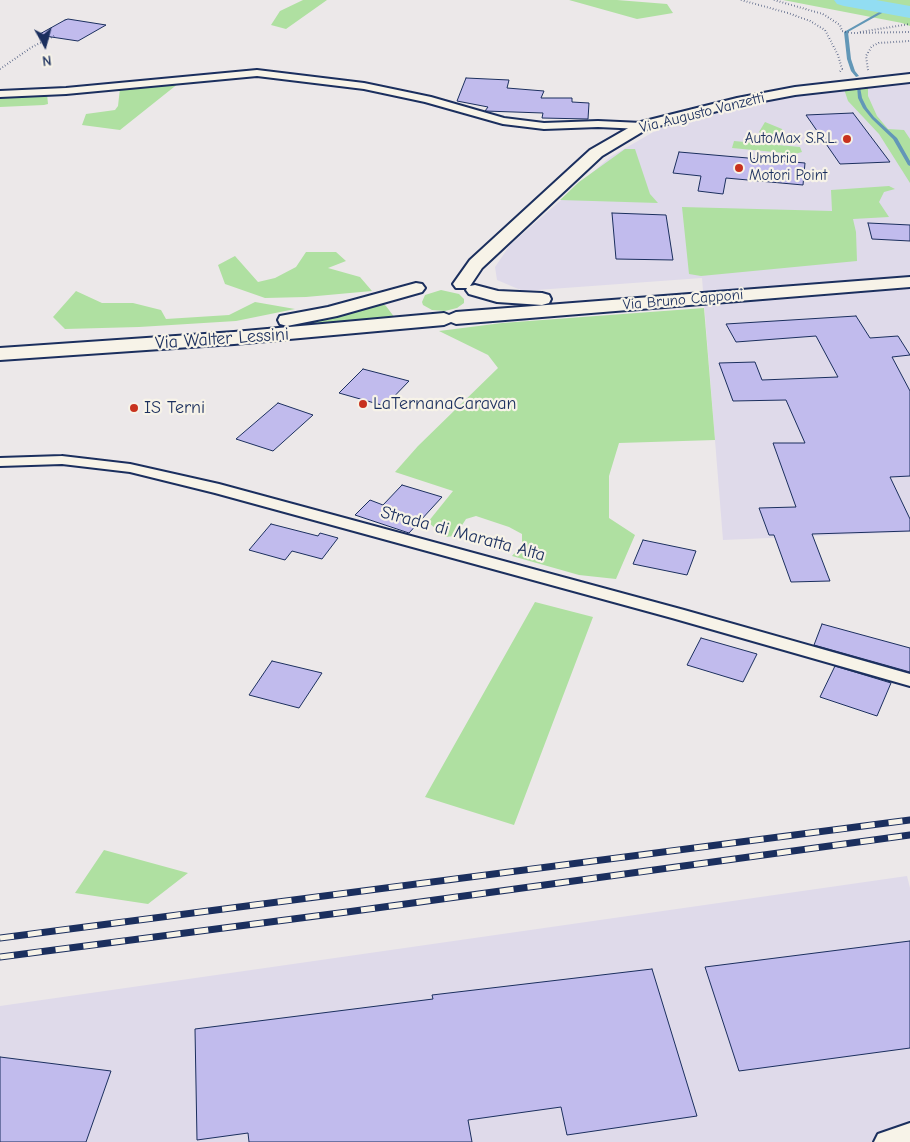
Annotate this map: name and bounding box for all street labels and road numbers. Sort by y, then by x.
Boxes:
street label: Via Augusto Vanzetti [638,89,766,137]
street label: Via Bruno Capponi [622,286,744,314]
street label: Via Walter Lessini [154,324,290,354]
street label: Strada di Maratta Alta [378,502,548,566]

